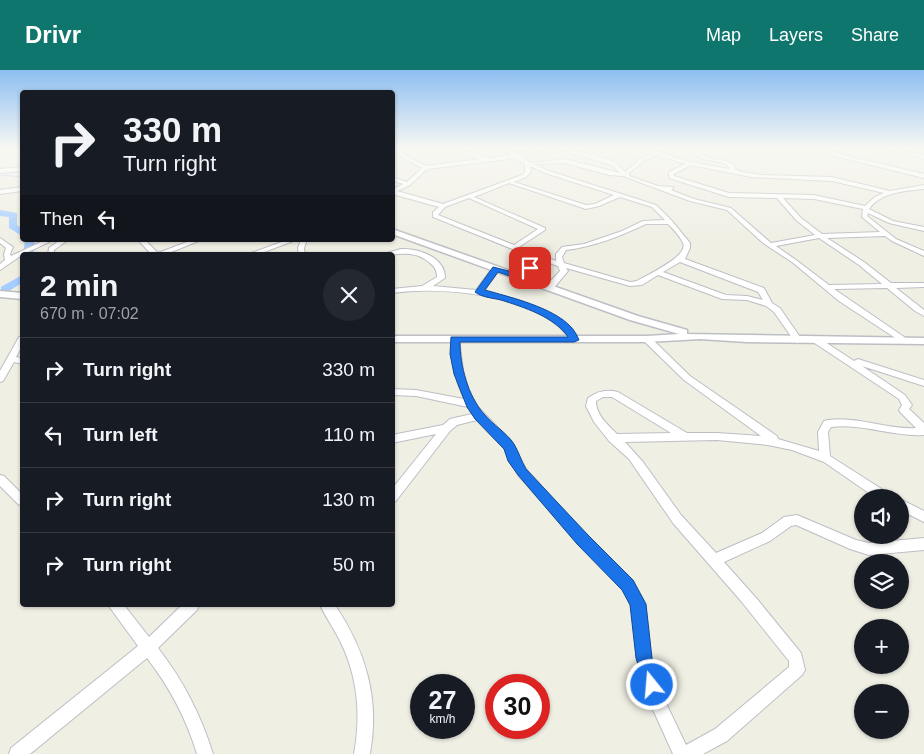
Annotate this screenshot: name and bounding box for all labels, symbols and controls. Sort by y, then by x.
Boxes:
text: Drivr [25,21,81,48]
text: Map [706,25,741,45]
text: Layers [769,25,823,45]
text: Share [851,25,899,45]
icon: right [40,110,105,175]
text: 330 m [123,110,222,149]
text: Turn right [123,151,216,176]
icon: left [93,205,121,233]
text: Then [40,208,83,229]
pin [509,247,551,289]
icon: arrive [516,254,544,282]
text: 2 min [40,269,118,302]
button: close [323,269,375,321]
text: 670 m · 07:02 [40,305,139,322]
icon: right [40,356,68,384]
text: Turn right [83,359,171,380]
text: 330 m [322,359,375,380]
icon: left [40,421,68,449]
text: Turn left [83,424,158,445]
text: 110 m [324,424,375,445]
icon: right [40,486,68,514]
text: Turn right [83,489,171,510]
text: 130 m [322,489,375,510]
map controls [854,489,909,739]
button: sound [854,489,909,544]
icon: right [40,551,68,579]
text: Turn right [83,554,171,575]
text: 50 m [333,554,375,575]
button: layers [854,554,909,609]
button: + [854,619,909,674]
position arrow [625,658,677,710]
speed limit sign: 30 [485,674,550,739]
button: − [854,684,909,739]
text: 27 [429,686,456,714]
text: km/h [429,712,456,726]

